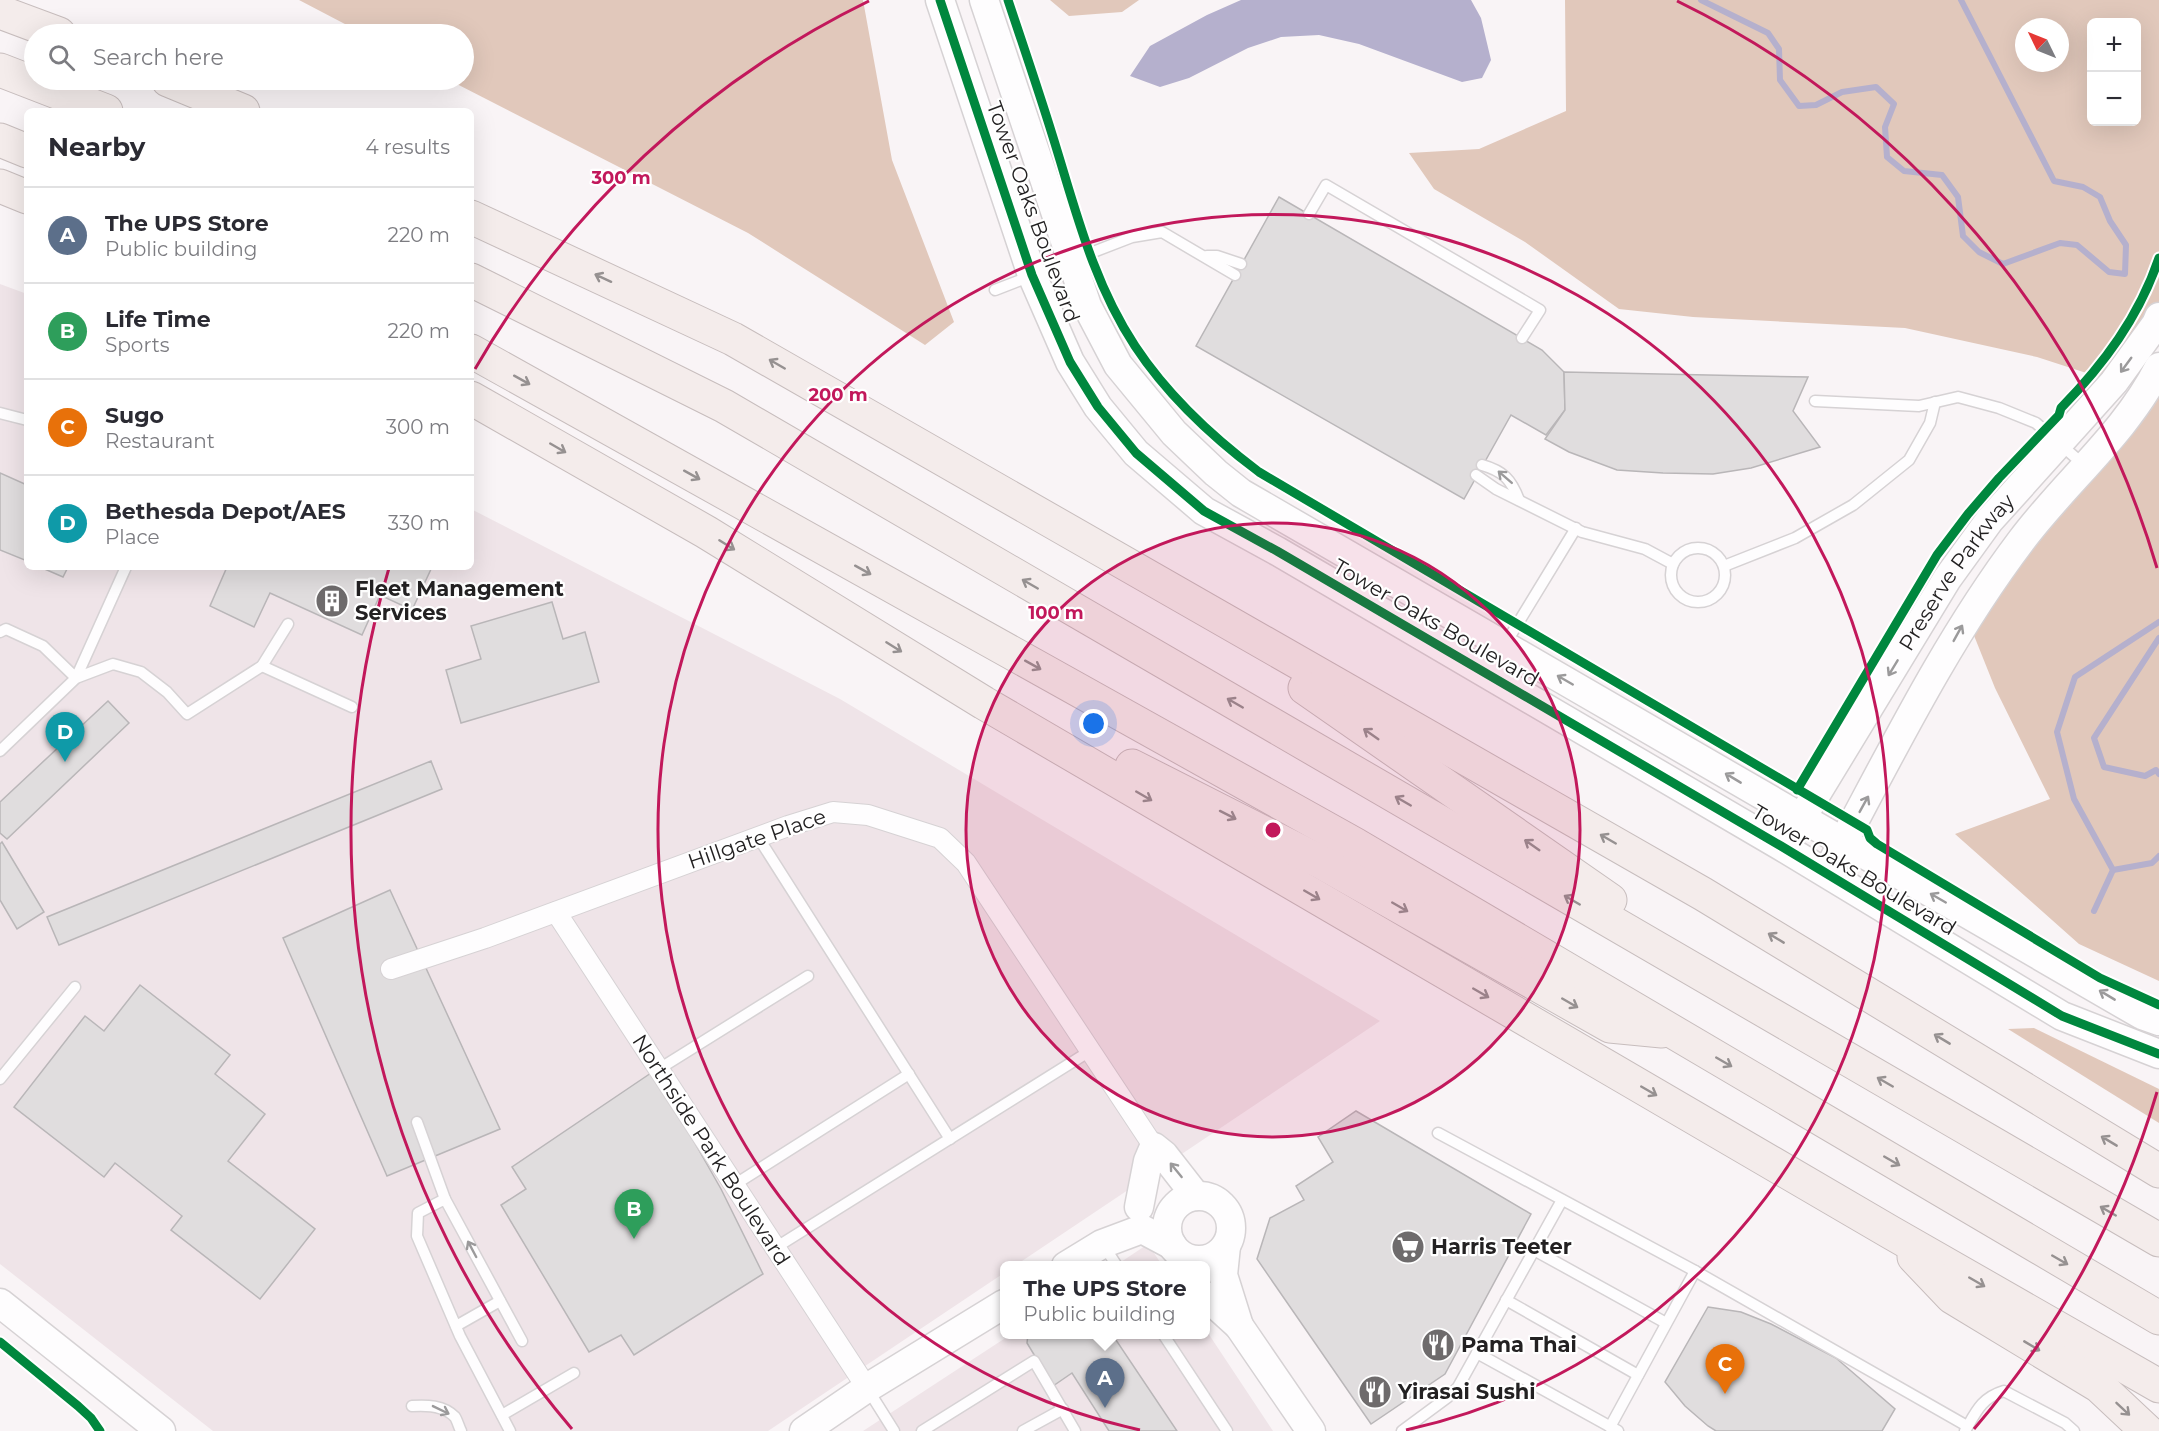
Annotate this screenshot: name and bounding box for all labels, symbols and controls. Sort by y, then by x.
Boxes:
north arrow [2015,18,2069,72]
map controls [2087,18,2141,126]
button: + [2087,18,2141,72]
search box [24,24,474,90]
icon: search [45,41,78,74]
text: Search here [93,44,224,71]
button: − [2087,72,2141,126]
street label: Tower Oaks Boulevard [982,98,1085,326]
text: Nearby [48,131,145,163]
text: 4 results [365,135,450,159]
text: 300 m [590,167,651,189]
text: The UPS Store [105,210,269,237]
text: A [60,223,75,247]
text: 220 m [388,223,450,247]
text: Public building [105,237,258,261]
one-way arrow [594,272,612,284]
text: Life Time [105,306,211,333]
text: B [60,319,75,343]
text: 220 m [388,319,450,343]
text: Sports [105,333,170,357]
one-way arrow [2120,356,2133,372]
one-way arrow [769,358,786,370]
one-way arrow [513,374,530,386]
text: 200 m [808,384,868,406]
text: Sugo [105,402,164,429]
text: C [60,415,75,439]
text: 300 m [386,415,450,439]
text: Restaurant [105,429,215,453]
one-way arrow [549,443,567,454]
one-way arrow [683,469,700,481]
one-way arrow [1497,471,1513,484]
street label: Preserve Parkway [1893,488,2020,655]
text: Bethesda Depot/AES [105,498,346,525]
text: D [59,511,76,535]
text: 330 m [388,511,450,535]
text: Place [105,525,160,549]
one-way arrow [719,539,736,552]
street label: Tower Oaks Boulevard [1329,553,1544,692]
one-way arrow [853,565,871,576]
place label: Fleet Management Services [355,576,564,625]
one-way arrow [1022,578,1039,590]
building icon: Fleet Management Services [314,583,350,619]
text: 100 m [1028,602,1084,624]
one-way arrow [1952,625,1964,642]
one-way arrow [885,641,902,654]
one-way arrow [1024,659,1041,671]
one-way arrow [1886,659,1898,676]
one-way arrow [1557,674,1574,686]
one-way arrow [1227,697,1244,709]
your location [1079,709,1108,738]
pin: D [46,712,84,762]
one-way arrow [1364,728,1380,740]
one-way arrow [1725,772,1742,784]
one-way arrow [1135,791,1152,803]
one-way arrow [1395,795,1412,807]
one-way arrow [1858,796,1870,813]
street label: Tower Oaks Boulevard [1748,799,1961,940]
street label: Hillgate Place [684,803,829,874]
one-way arrow [1219,810,1237,821]
centre of rings [1263,820,1283,840]
one-way arrow [1600,833,1617,845]
one-way arrow [1524,839,1540,851]
one-way arrow [1303,889,1320,901]
one-way arrow [1930,891,1947,903]
one-way arrow [1564,893,1581,905]
one-way arrow [1391,901,1408,913]
one-way arrow [1768,932,1785,944]
one-way arrow [1471,988,1489,999]
one-way arrow [2099,989,2116,1001]
one-way arrow [1561,997,1578,1009]
street label: Northside Park Boulevard [627,1030,795,1270]
one-way arrow [1934,1033,1951,1045]
one-way arrow [1715,1056,1732,1068]
one-way arrow [1877,1076,1894,1088]
one-way arrow [1640,1086,1657,1098]
one-way arrow [2101,1134,2118,1146]
one-way arrow [1883,1155,1900,1167]
one-way arrow [1170,1162,1183,1178]
pin: B [614,1190,654,1239]
one-way arrow [2100,1205,2117,1217]
supermarket icon: Harris Teeter [1390,1229,1426,1265]
place label: Harris Teeter [1431,1234,1572,1259]
one-way arrow [466,1241,477,1259]
one-way arrow [2051,1254,2068,1266]
popup [1000,1261,1210,1339]
text: The UPS Store [1023,1275,1187,1302]
one-way arrow [1968,1276,1985,1288]
text: Public building [1023,1302,1176,1326]
restaurant icon: Pama Thai [1420,1327,1456,1363]
place label: Pama Thai [1461,1332,1577,1357]
one-way arrow [2023,1341,2040,1353]
pin: C [1706,1344,1744,1394]
pin: A [1086,1358,1124,1408]
restaurant icon: Yirasai Sushi [1357,1374,1393,1410]
place label: Yirasai Sushi [1397,1379,1536,1404]
one-way arrow [2115,1402,2130,1416]
one-way arrow [432,1404,450,1416]

